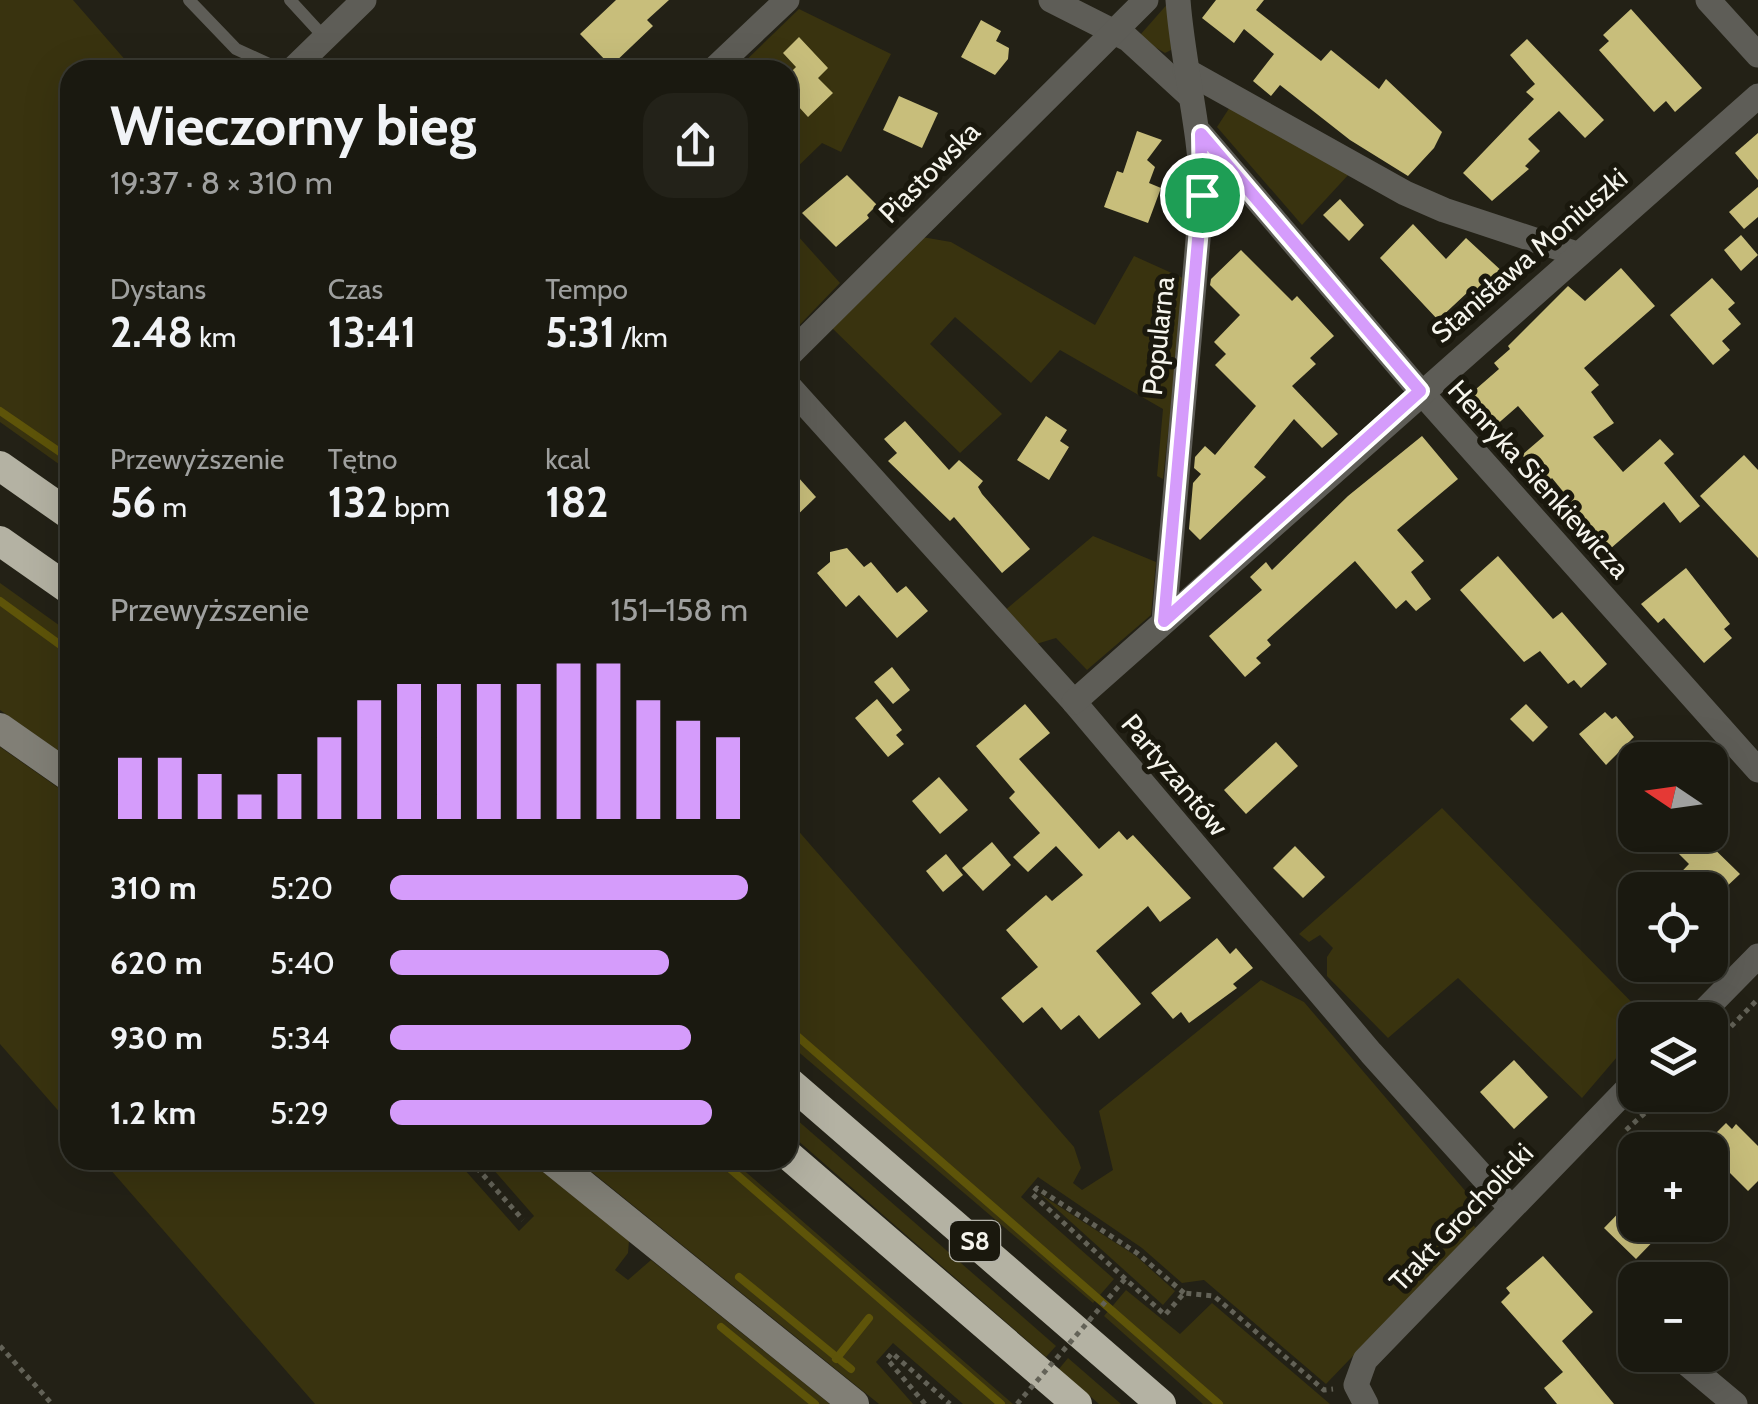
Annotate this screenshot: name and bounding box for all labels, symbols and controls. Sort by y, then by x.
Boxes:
text: Wieczorny bieg [110,92,476,159]
button: share [643,93,748,198]
street label: Piastowska [871,114,987,230]
pin [1160,153,1245,238]
street label: Stanisława Moniuszki [1424,161,1634,349]
text: 19:37 · 8 × 310 m [110,163,333,202]
icon: arrive [1175,168,1230,223]
text: Dystans [110,272,206,306]
text: Czas [328,272,383,306]
text: Tempo [545,272,628,306]
street label: Popularna [1135,274,1181,397]
text: 2.48 [110,306,193,358]
text: 13:41 [328,306,416,358]
text: 5:31 [545,306,615,358]
text: km [193,320,236,354]
text: /km [615,320,668,354]
street label: Henryka Sienkiewicza [1441,373,1637,586]
text: Przewyższenie [110,442,284,476]
text: Tętno [328,442,397,476]
text: kcal [545,442,590,476]
text: 56 [110,476,156,528]
text: 132 [328,476,388,528]
text: 182 [545,476,608,528]
text: m [156,490,187,524]
text: bpm [388,490,450,524]
text: Przewyższenie [110,590,309,629]
text: 151–158 m [610,590,748,629]
street label: Partyzantów [1114,707,1236,843]
north arrow [1618,742,1728,852]
map controls [1618,742,1728,1372]
text: 310 m [110,868,197,907]
text: 5:20 [270,868,333,907]
button: locate [1618,872,1728,982]
text: 620 m [110,943,203,982]
text: 5:40 [270,943,335,982]
button: layers [1618,1002,1728,1112]
text: 930 m [110,1018,203,1057]
text: 5:34 [270,1018,330,1057]
text: 1.2 km [110,1093,196,1132]
text: 5:29 [270,1093,329,1132]
button: + [1618,1132,1728,1242]
street label: Trakt Grocholicki [1382,1136,1540,1298]
road number: S8 [950,1221,1000,1261]
button: − [1618,1262,1728,1372]

